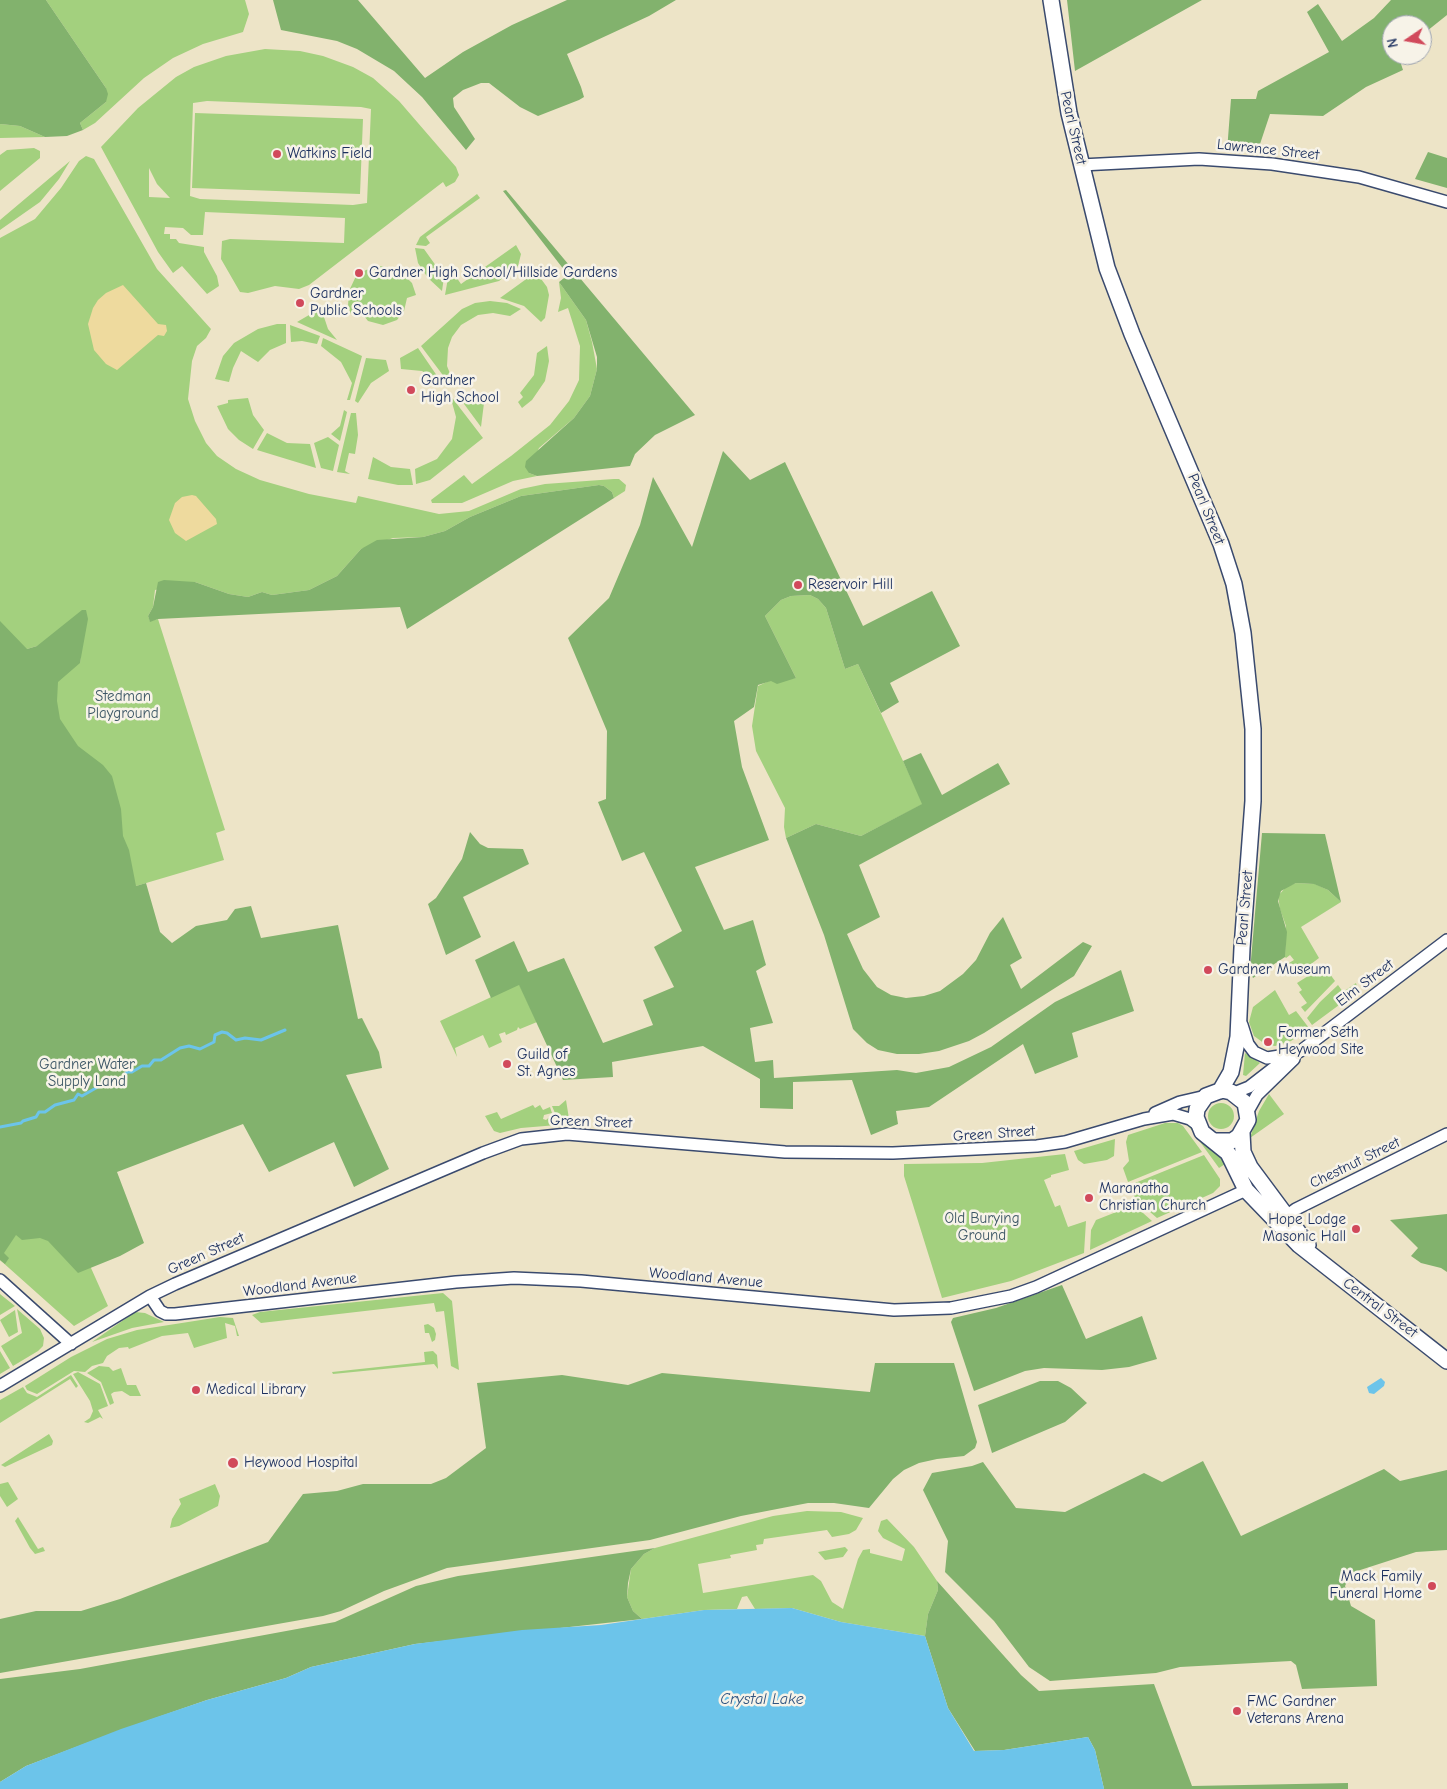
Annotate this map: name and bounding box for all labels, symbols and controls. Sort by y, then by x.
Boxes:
north arrow [1382,15,1432,65]
text: N [1384,37,1402,49]
street label: Pearl Street [1056,90,1090,166]
street label: Lawrence Street [1216,136,1320,164]
place label: Watkins Field [287,145,372,163]
marker: Watkins Field [271,148,283,160]
place label: Gardner High School/Hillside Gardens [369,264,617,282]
marker: Gardner High School/Hillside Gardens [353,267,365,279]
place label: Gardner Public Schools [310,285,402,320]
marker: Gardner Public Schools [294,297,306,309]
place label: Gardner High School [421,372,499,407]
marker: Gardner High School [405,384,417,396]
street label: Pearl Street [1184,471,1228,547]
place label: Reservoir Hill [808,576,893,594]
marker: Reservoir Hill [792,579,804,591]
park label: Stedman Playground [87,688,159,723]
street label: Pearl Street [1233,870,1257,946]
street label: Elm Street [1333,956,1397,1010]
place label: Gardner Museum [1218,961,1331,979]
marker: Gardner Museum [1202,964,1214,976]
place label: Former Seth Heywood Site [1278,1024,1364,1059]
marker: Former Seth Heywood Site [1262,1036,1274,1048]
place label: Guild of St. Agnes [517,1046,576,1081]
park label: Gardner Water Supply Land [39,1056,135,1091]
marker: Guild of St. Agnes [501,1058,513,1070]
street label: Green Street [550,1112,632,1132]
street label: Green Street [952,1122,1036,1146]
street label: Chestnut Street [1307,1133,1403,1193]
place label: Maranatha Christian Church [1099,1180,1206,1215]
marker: Maranatha Christian Church [1083,1192,1095,1204]
park label: Old Burying Ground [944,1210,1020,1245]
place label: Hope Lodge Masonic Hall [1262,1211,1346,1246]
marker: Hope Lodge Masonic Hall [1350,1223,1362,1235]
street label: Green Street [165,1229,247,1279]
street label: Woodland Avenue [648,1264,764,1292]
street label: Woodland Avenue [242,1269,358,1301]
street label: Central Street [1339,1274,1421,1342]
place label: Medical Library [206,1381,306,1399]
marker: Medical Library [190,1384,202,1396]
place label: Heywood Hospital [244,1454,358,1472]
marker: Heywood Hospital [226,1456,240,1470]
place label: Mack Family Funeral Home [1329,1568,1422,1603]
marker: Mack Family Funeral Home [1426,1580,1438,1592]
water label: Crystal Lake [720,1689,804,1709]
place label: FMC Gardner Veterans Arena [1247,1693,1344,1728]
marker: FMC Gardner Veterans Arena [1231,1705,1243,1717]

